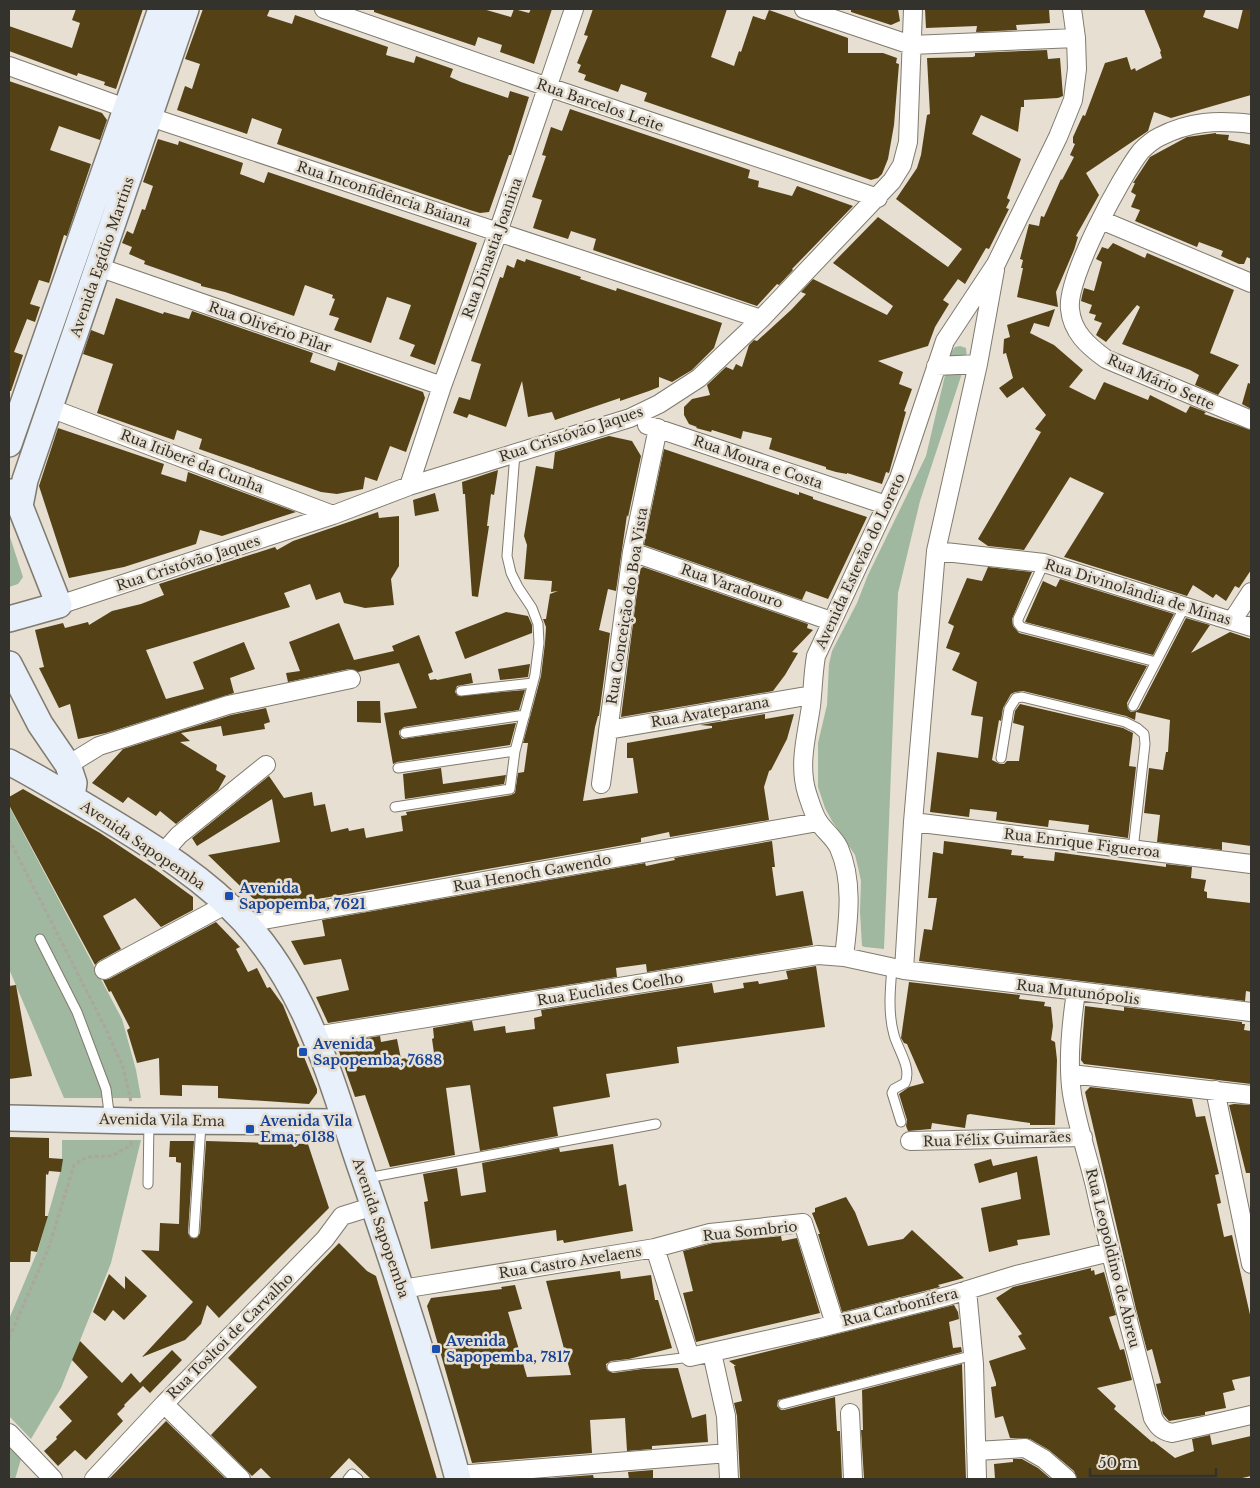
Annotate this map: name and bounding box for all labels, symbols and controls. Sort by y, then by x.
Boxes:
street label: Rua Barcelos Leite [534,75,666,135]
street label: Rua Inconfidência Baiana [295,157,474,231]
street label: Avenida Egídio Martins [66,175,138,340]
street label: Rua Dinastia Joanina [458,175,526,321]
street label: Rua Olivério Pilar [206,298,334,357]
street label: Rua Mário Sette [1105,350,1217,414]
street label: Rua Cristóvão Jaques [497,402,645,466]
street label: Rua Itiberê da Cunha [118,425,266,497]
street label: Rua Moura e Costa [691,431,825,493]
street label: Avenida Estevão do Loreto [811,470,909,653]
street label: Rua Conceição do Boa Vista [603,506,652,706]
street label: Rua Cristóvão Jaques [114,531,262,595]
street label: Rua Divinolândia de Minas [1042,555,1234,629]
street label: Rua Varadouro [678,560,786,612]
street label: Rua Avateparana [649,693,771,731]
street label: Avenida Sapopemba [76,796,209,894]
street label: Rua Enrique Figueroa [1003,824,1161,862]
street label: Rua Henoch Gawendo [452,850,612,896]
place label: Avenida Sapopemba, 7621 [238,879,366,913]
marker: Avenida Sapopemba, 7621 [223,890,235,902]
street label: Rua Euclides Coelho [536,969,684,1009]
street label: Rua Mutunópolis [1015,975,1141,1009]
place label: Avenida Sapopemba, 7688 [312,1035,442,1069]
marker: Avenida Sapopemba, 7688 [297,1046,309,1058]
street label: Avenida Vila Ema [98,1110,225,1130]
place label: Avenida Vila Ema, 6138 [259,1112,352,1146]
marker: Avenida Vila Ema, 6138 [244,1123,256,1135]
street label: Rua Félix Guimarães [922,1127,1072,1151]
street label: Avenida Sapopemba [348,1155,413,1300]
street label: Rua Leopoldino de Abreu [1082,1166,1144,1350]
street label: Rua Sombrio [702,1217,798,1245]
street label: Rua Castro Avelaens [497,1242,643,1282]
street label: Rua Tosltoi de Carvalho [163,1269,297,1403]
street label: Rua Carbonífera [840,1284,960,1330]
place label: Avenida Sapopemba, 7817 [445,1332,571,1366]
marker: Avenida Sapopemba, 7817 [430,1343,442,1355]
scale bar [1090,1446,1216,1478]
text: 50 m [1098,1453,1138,1472]

